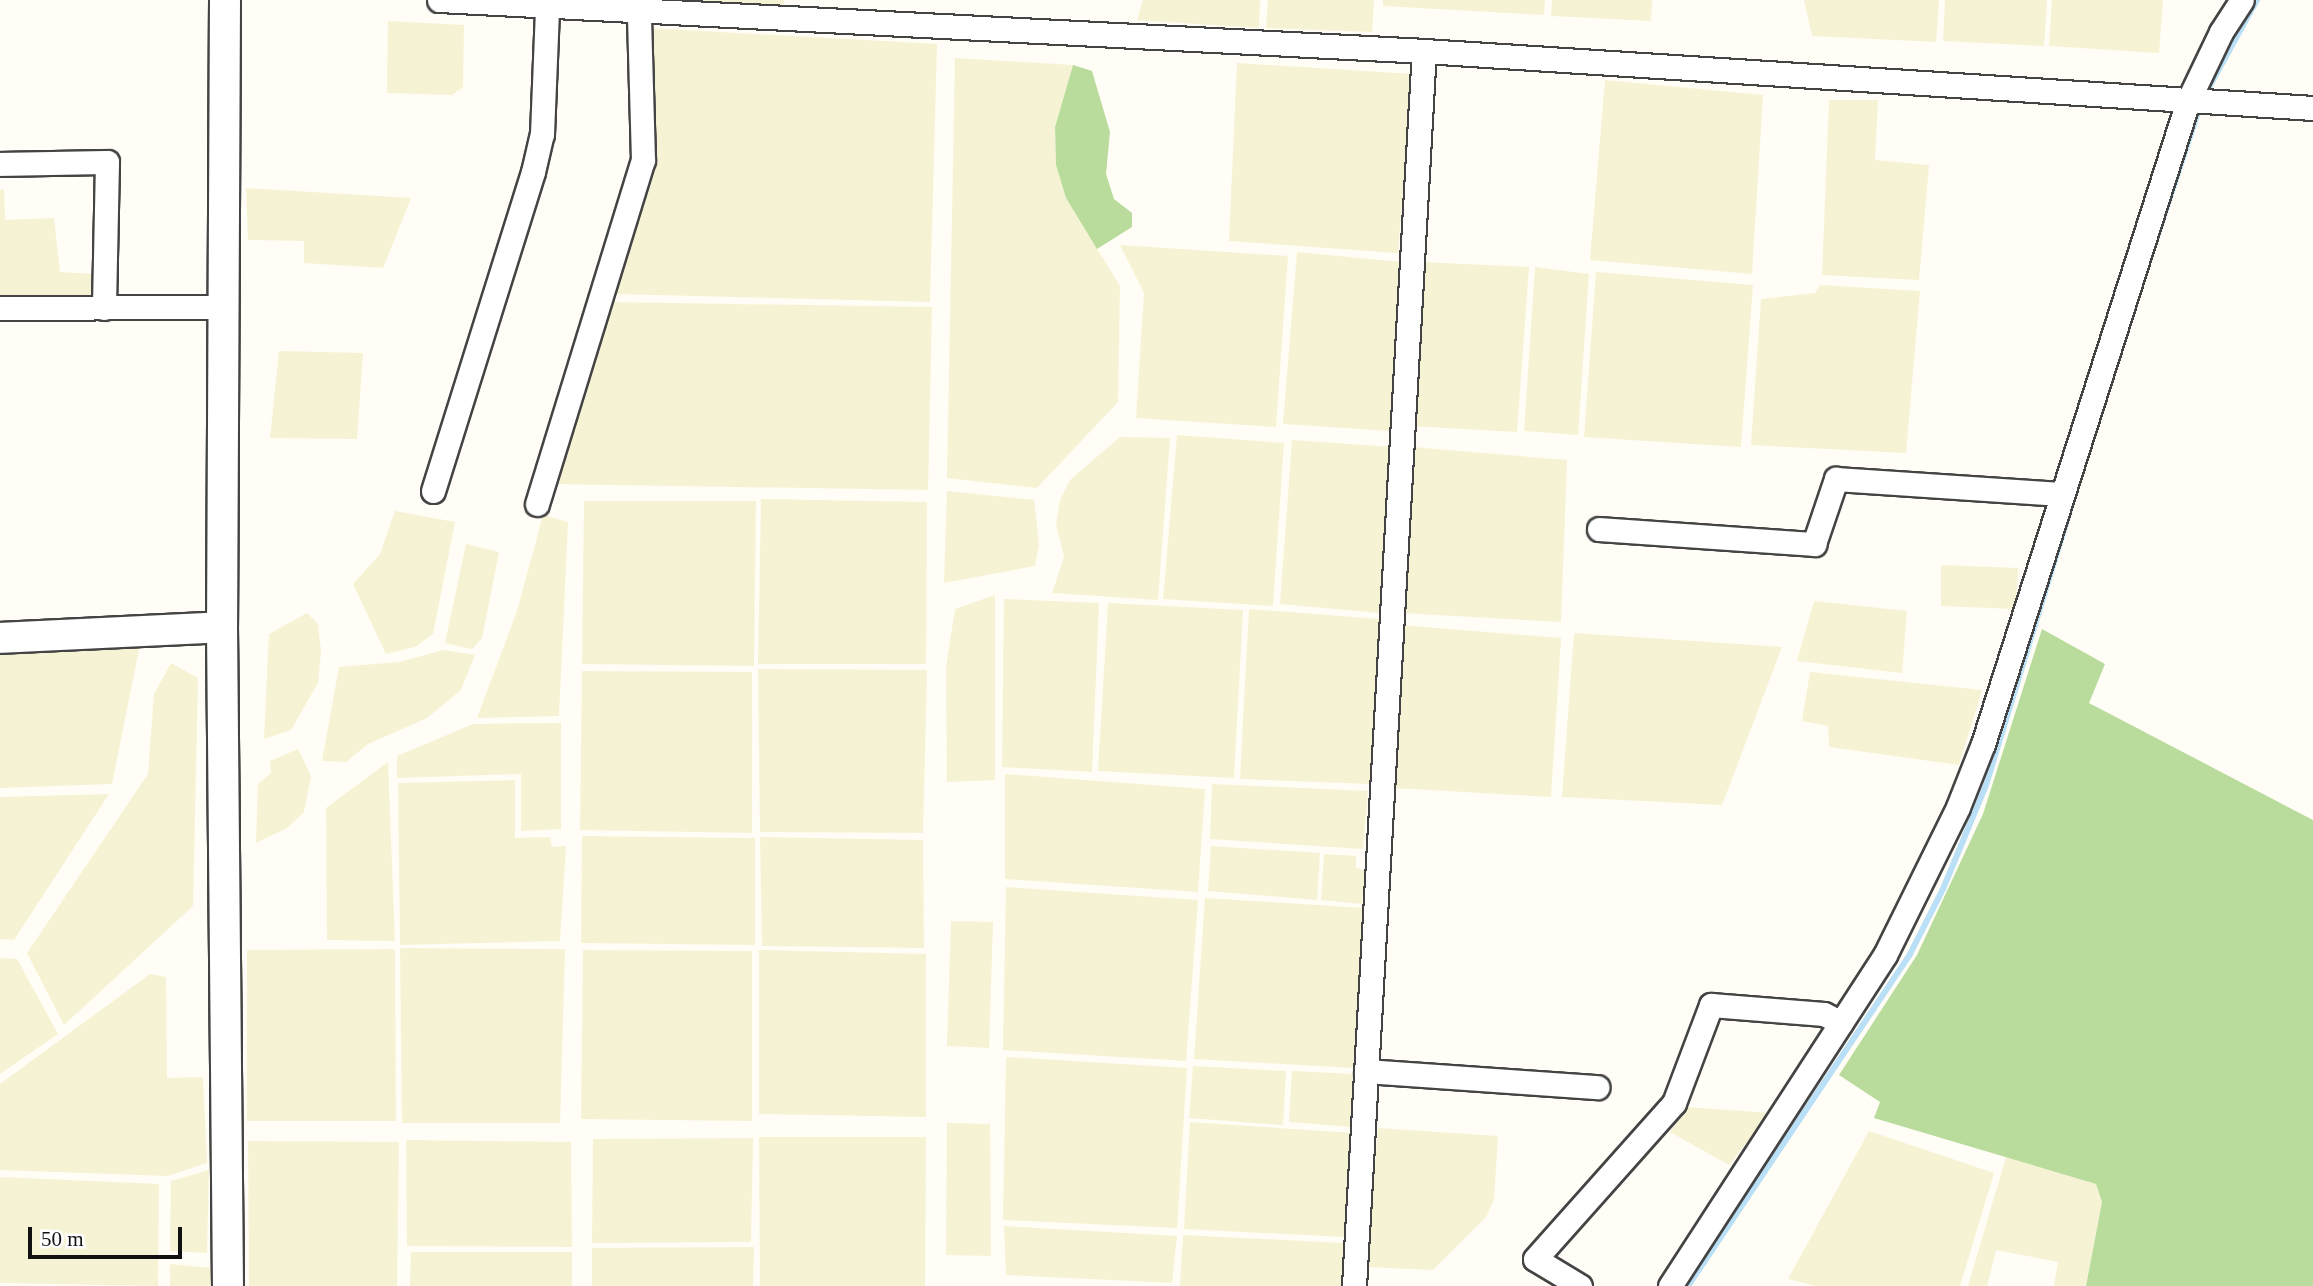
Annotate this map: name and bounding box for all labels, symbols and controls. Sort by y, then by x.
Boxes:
scale bar [32,1212,186,1256]
text: 50 m [41,1227,84,1251]

